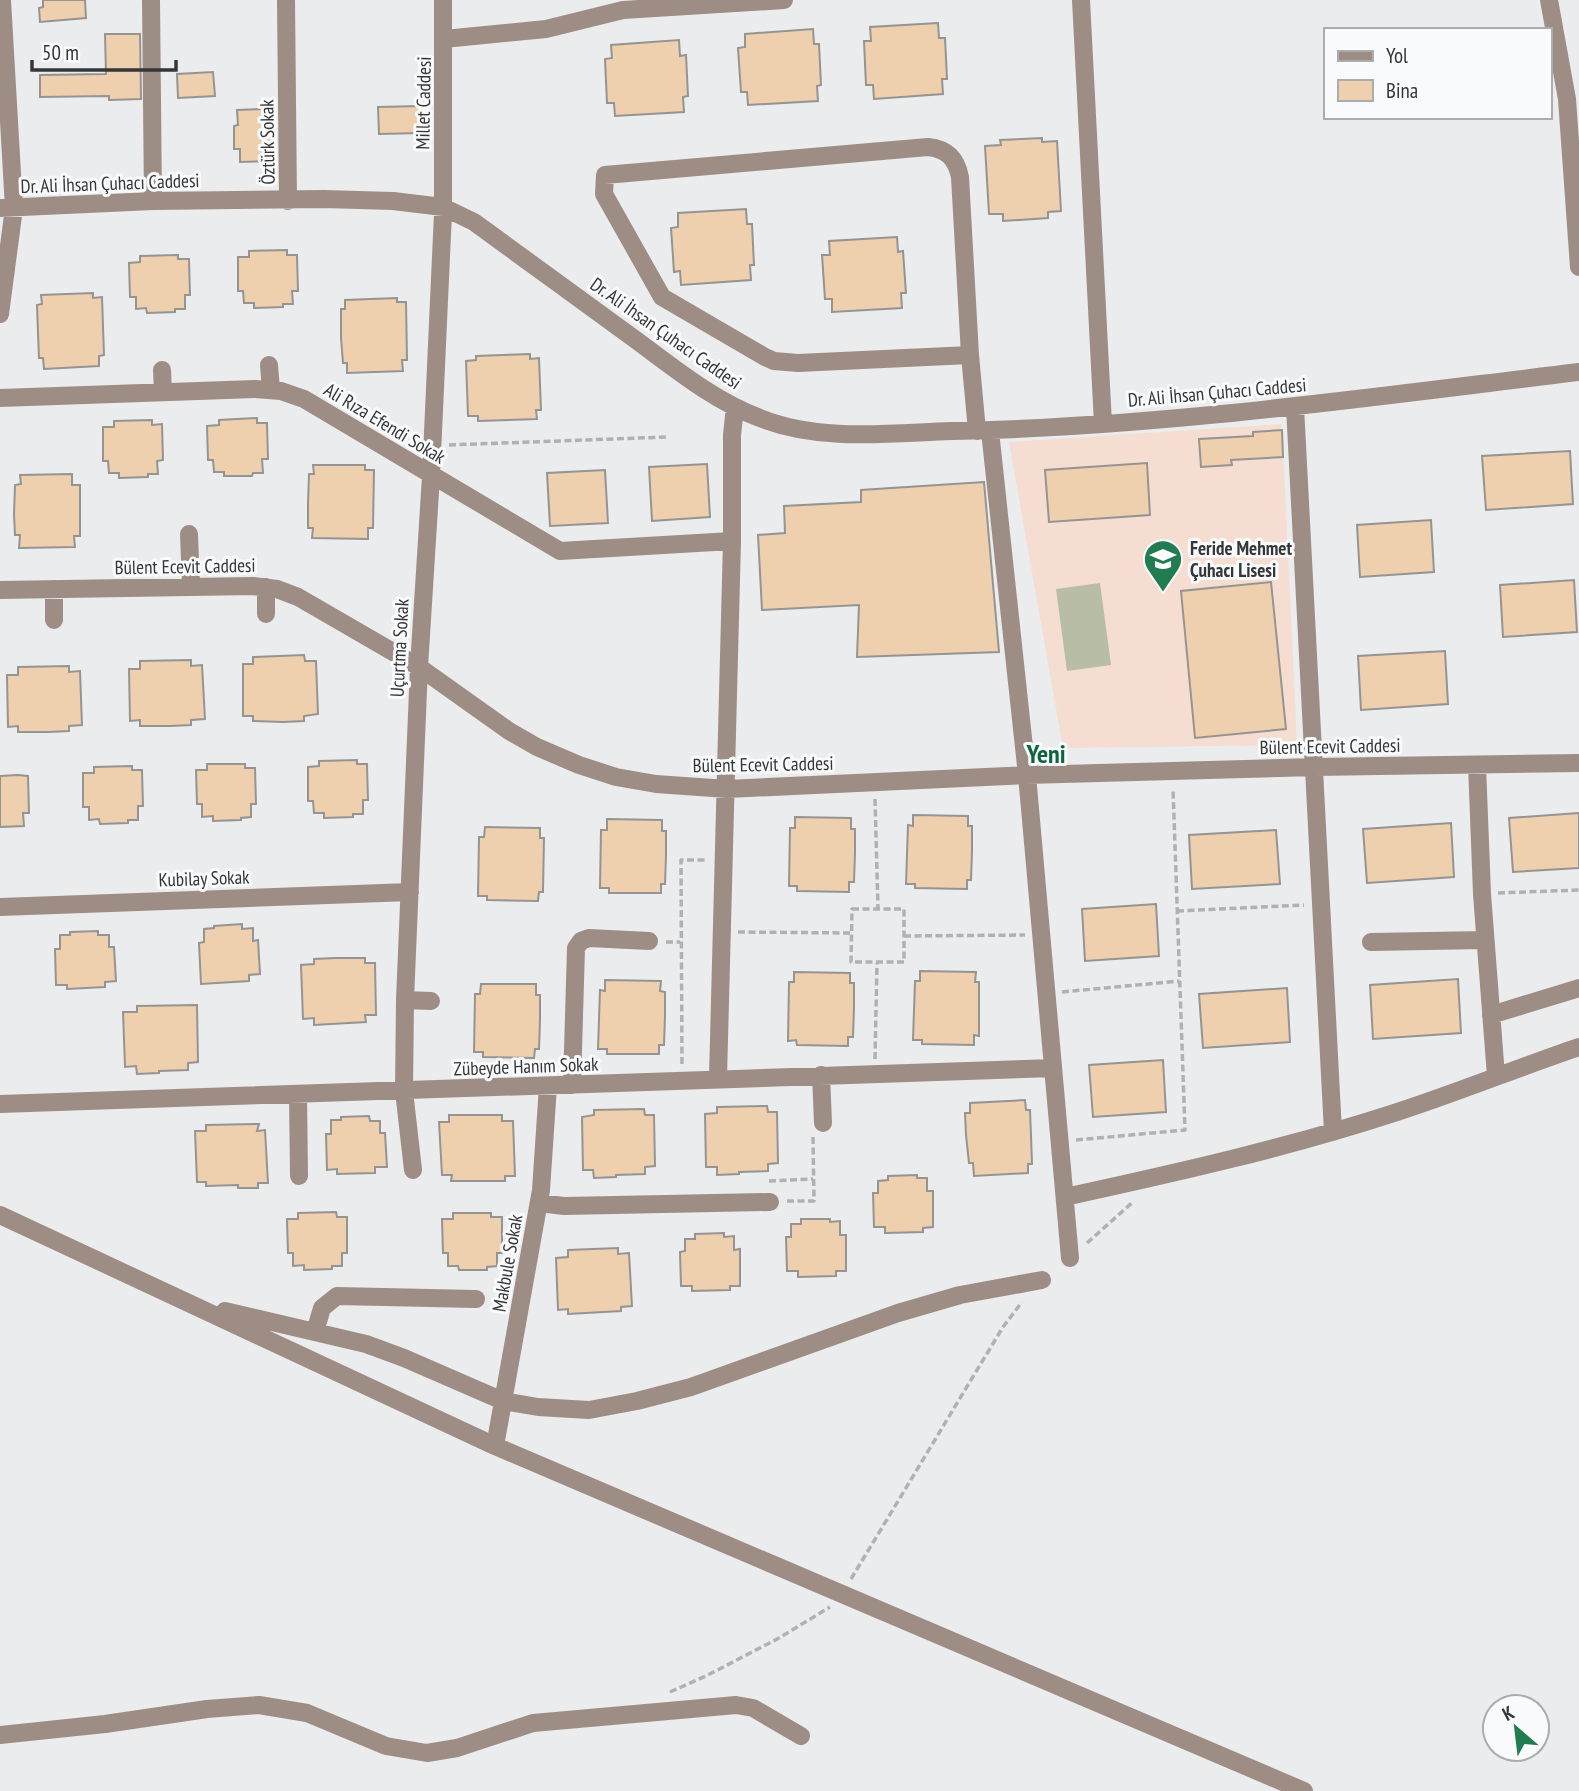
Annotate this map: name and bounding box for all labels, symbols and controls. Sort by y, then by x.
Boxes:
scale bar [32,28,175,72]
legend [1324,28,1551,119]
text: 50 m [42,39,79,66]
text: Yol [1386,42,1408,69]
street label: Millet Caddesi [410,56,436,150]
text: Bina [1386,77,1418,104]
street label: Öztürk Sokak [254,99,280,185]
street label: Dr. Ali İhsan Çuhacı Caddesi [20,168,200,198]
street label: Dr. Ali İhsan Çuhacı Caddesi [586,272,746,394]
street label: Dr. Ali İhsan Çuhacı Caddesi [1127,372,1307,412]
street label: Ali Rıza Efendi Sokak [320,377,451,469]
place label: Feride Mehmet Çuhacı Lisesi [1190,536,1292,582]
school or university icon: Feride Mehmet Çuhacı Lisesi [1142,538,1184,593]
street label: Bülent Ecevit Caddesi [114,553,256,579]
street label: Uçurtma Sokak [384,598,414,698]
street label: Bülent Ecevit Caddesi [1259,733,1401,759]
district label: Yeni [1025,737,1066,770]
street label: Bülent Ecevit Caddesi [692,751,834,777]
street label: Kubilay Sokak [158,864,250,892]
street label: Zübeyde Hanım Sokak [453,1051,599,1081]
street label: Makbule Sokak [487,1212,527,1314]
north arrow [1481,1693,1551,1763]
text: K [1498,1700,1518,1726]

